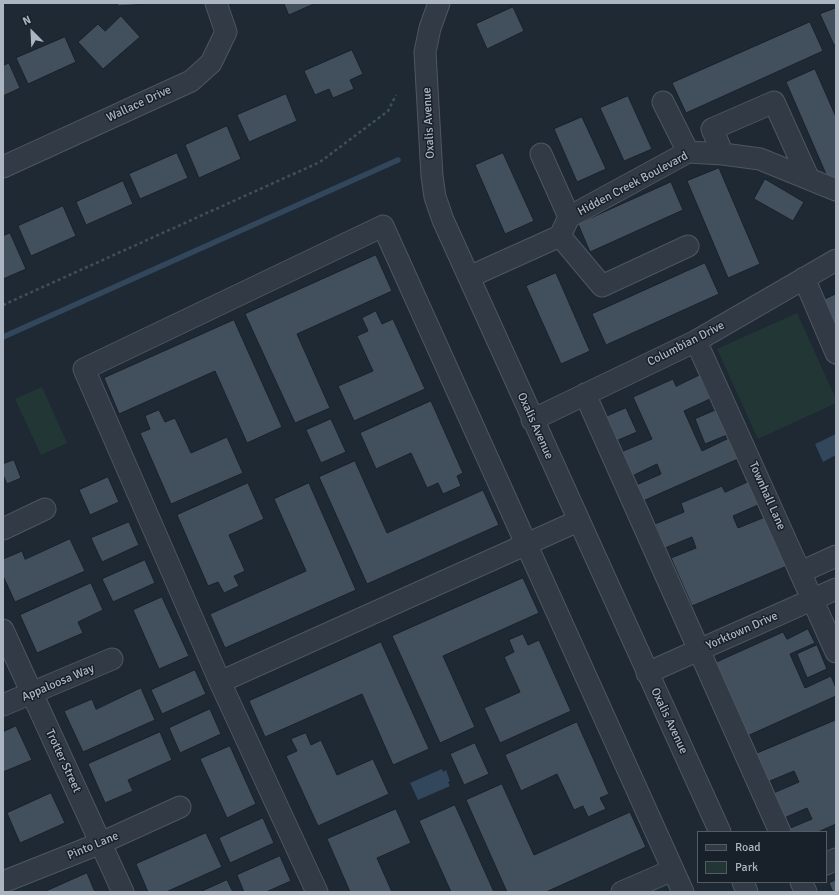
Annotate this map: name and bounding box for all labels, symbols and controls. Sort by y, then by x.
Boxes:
north arrow [12,12,52,52]
text: N [21,13,33,28]
street label: Wallace Drive [104,83,174,125]
street label: Oxalis Avenue [420,87,438,159]
street label: Hidden Creek Boulevard [575,149,691,219]
street label: Columbian Drive [645,318,727,370]
street label: Oxalis Avenue [514,390,556,462]
street label: Townhall Lane [746,460,788,532]
street label: Yorktown Drive [704,609,780,653]
street label: Appaloosa Way [20,661,96,705]
street label: Oxalis Avenue [647,686,691,756]
street label: Trotter Street [42,727,84,795]
street label: Pinto Lane [65,829,121,863]
legend [697,831,827,883]
text: Road [735,840,761,855]
text: Park [735,860,758,875]

